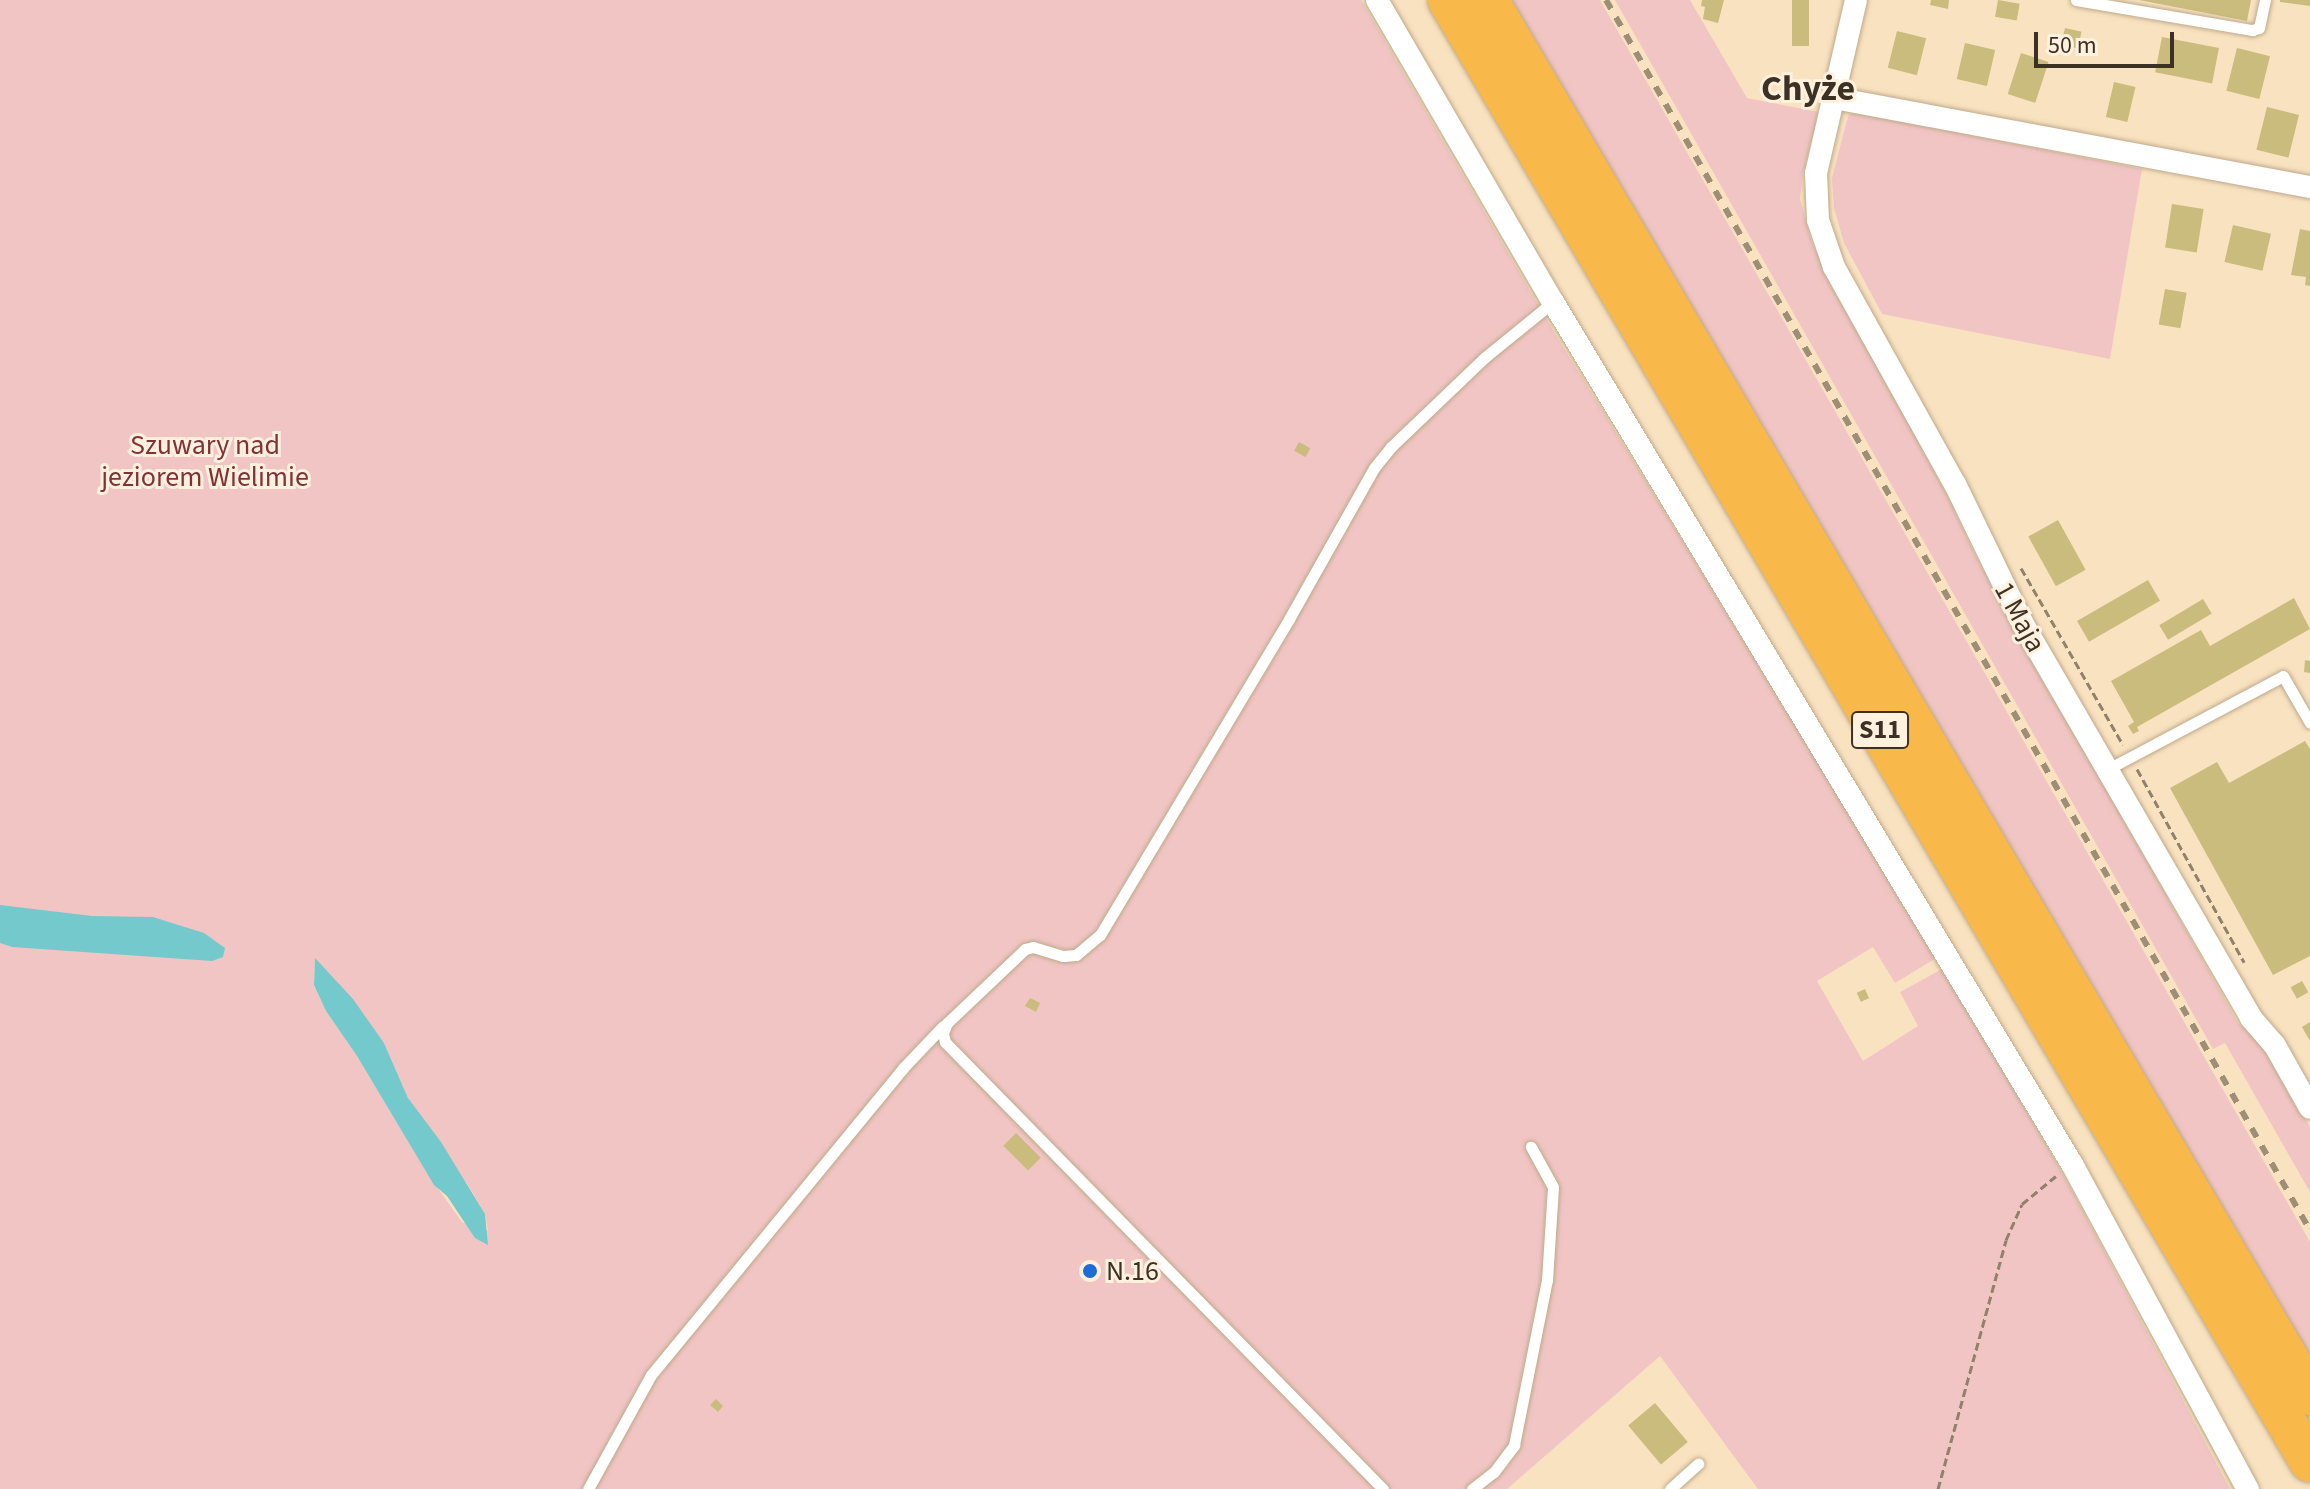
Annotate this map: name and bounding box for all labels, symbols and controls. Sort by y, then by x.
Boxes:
scale bar [2038,16,2178,66]
text: 50 m [2048,28,2097,63]
district label: Chyże [1761,67,1855,111]
park label: Szuwary nad jeziorem Wielimie [101,428,309,494]
street label: 1 Maja [1987,576,2053,658]
road number: S11 [1850,708,1910,752]
place label: N.16 [1106,1254,1159,1288]
marker: N.16 [1081,1262,1099,1280]

